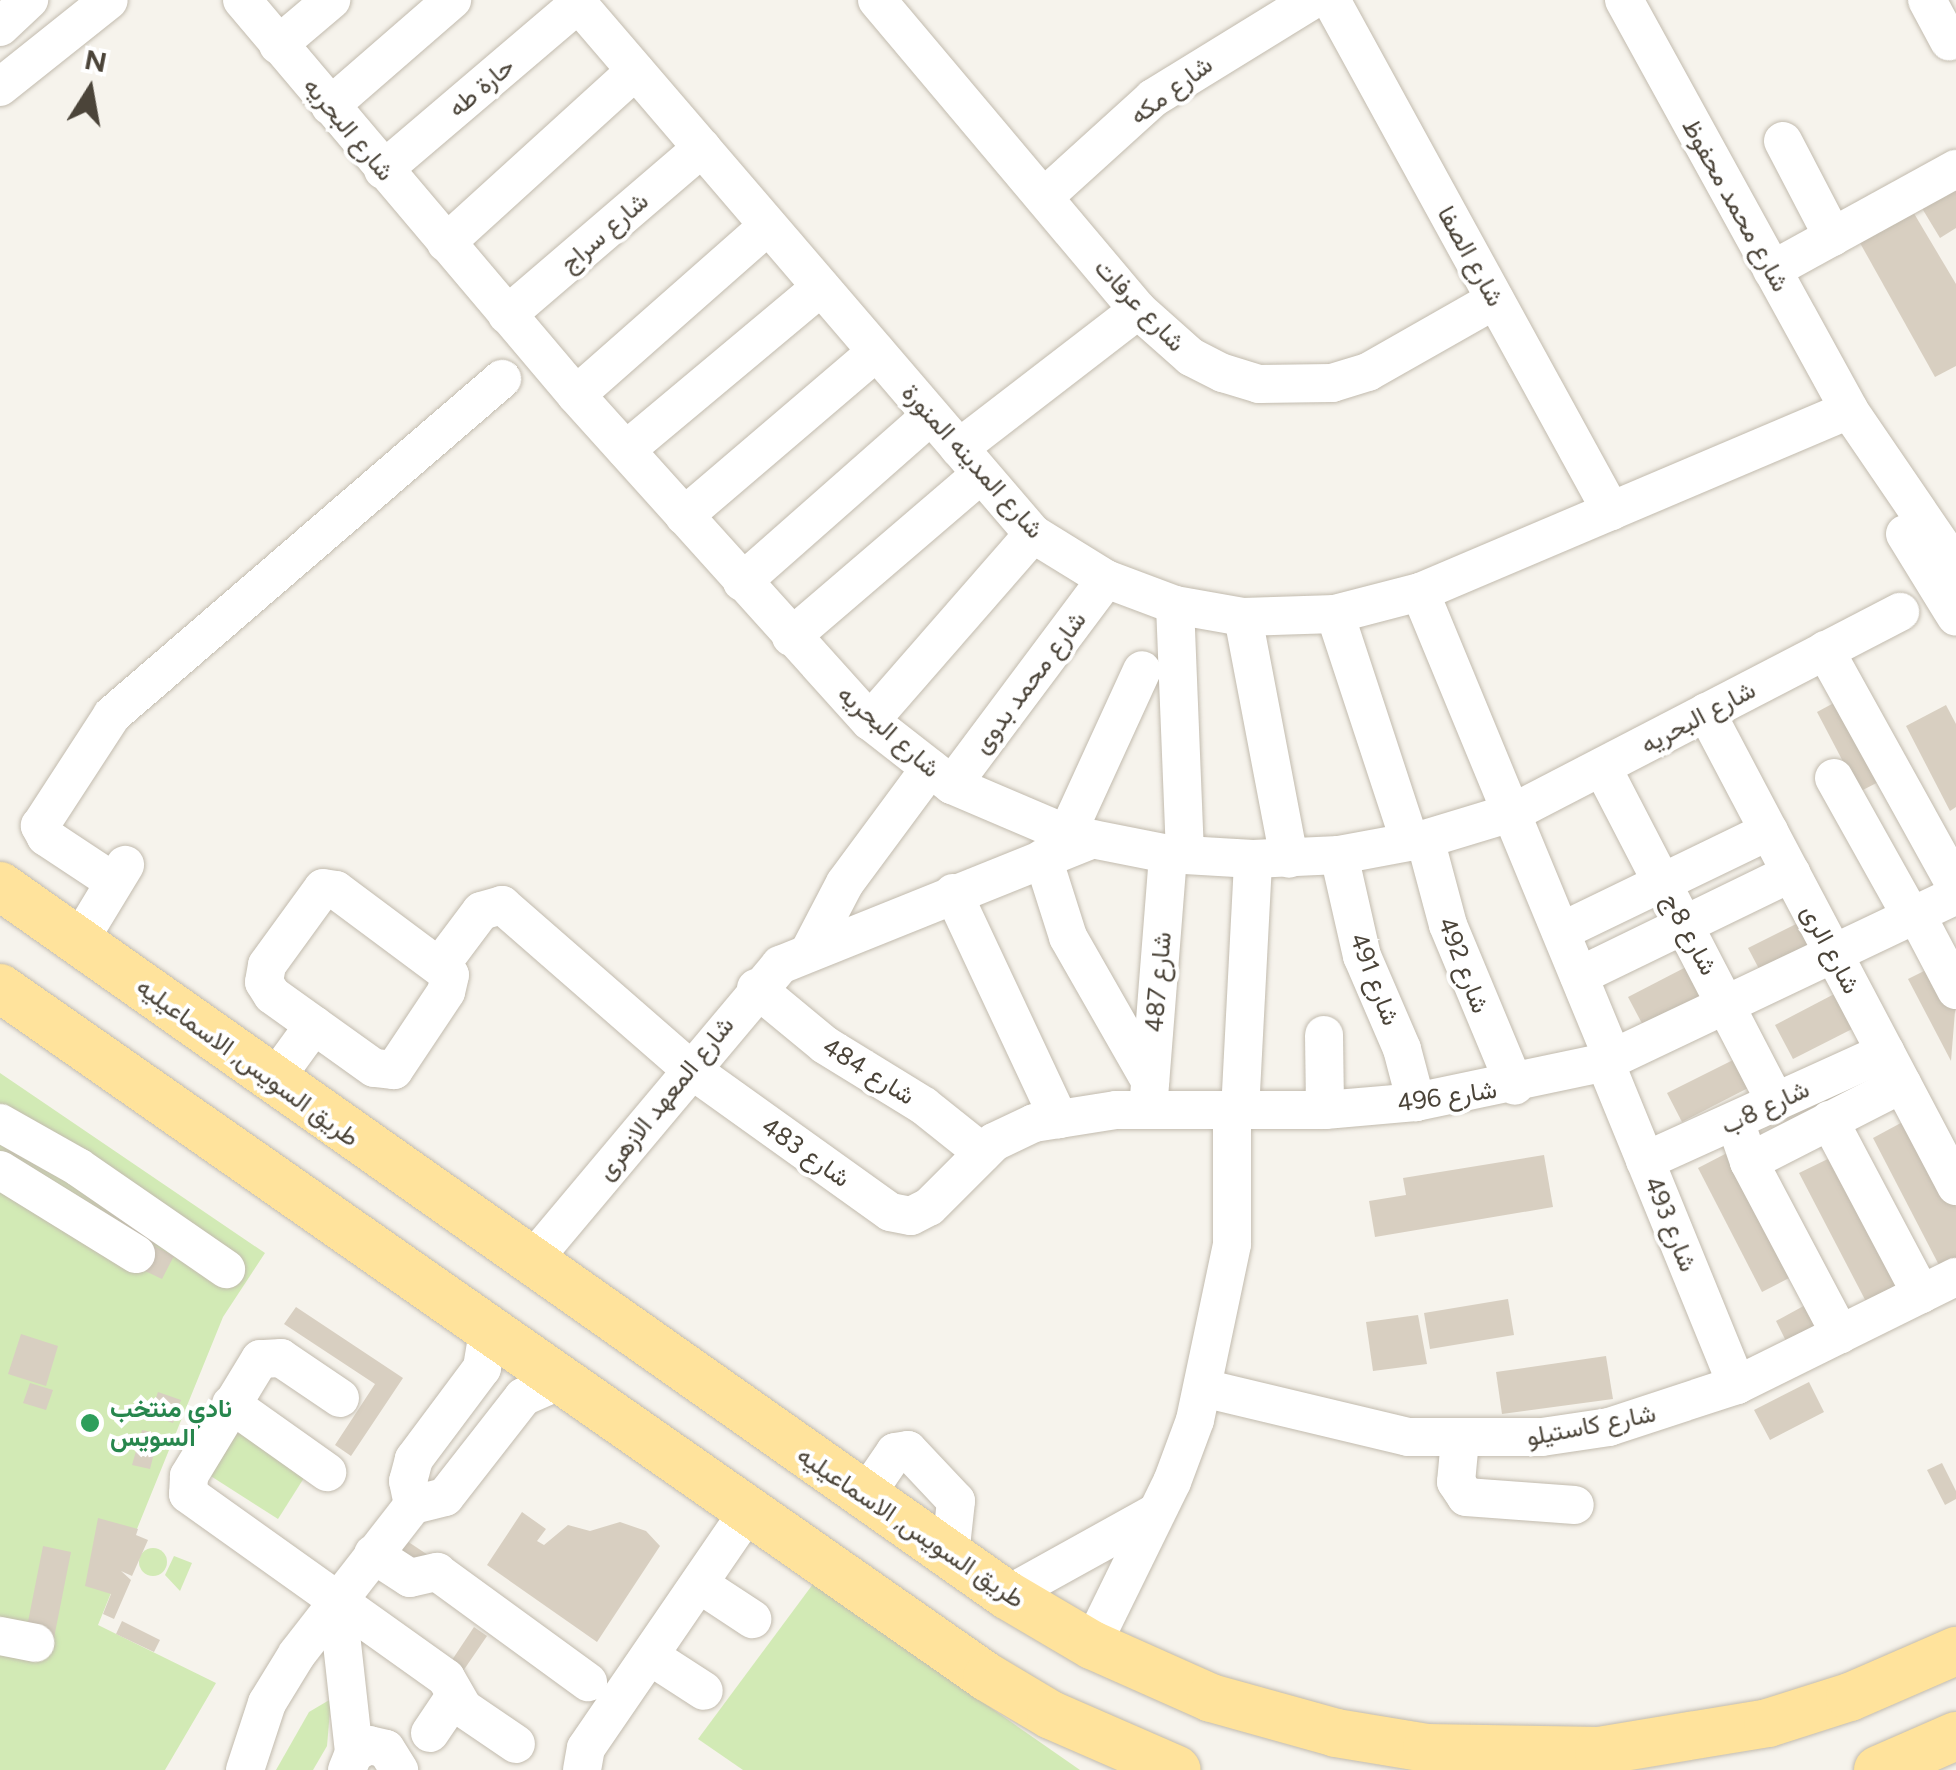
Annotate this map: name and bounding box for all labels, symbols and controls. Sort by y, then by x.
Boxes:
north arrow [40,40,140,140]
text: N [82,42,110,79]
street label: شارع مكه [1124,49,1218,131]
street label: حارة طه [442,51,520,123]
street label: شارع البحريه [297,71,401,187]
street label: شارع محمد محفوظ [1676,113,1796,297]
street label: شارع سراج [554,186,654,278]
street label: شارع الصفا [1431,201,1511,311]
street label: شارع عرفات [1088,252,1192,358]
street label: شارع المدينه المنورة [896,378,1050,544]
street label: شارع محمد بدوى [966,605,1092,759]
street label: شارع البحريه [1636,674,1760,760]
street label: شارع البحريه [832,678,946,784]
street label: شارع 8ج [1656,888,1724,980]
street label: شارع الرى [1795,899,1867,999]
street label: شارع 492 [1432,913,1496,1017]
street label: شارع 491 [1344,929,1406,1029]
street label: شارع 487 [1139,931,1177,1033]
street label: طريق السويس, الاسماعيليه [131,971,365,1153]
street label: شارع المعهد الازهرى [590,1010,740,1186]
street label: شارع 484 [817,1031,921,1111]
street label: شارع 496 [1395,1074,1499,1118]
street label: شارع 8ب [1716,1074,1814,1140]
street label: شارع 483 [756,1111,856,1193]
street label: شارع 493 [1638,1172,1704,1276]
place label: نادي منتخب السويس [110,1394,232,1453]
street label: شارع كاستيلو [1524,1398,1658,1452]
marker: نادي منتخب السويس [79,1412,101,1434]
street label: طريق السويس, الاسماعيليه [792,1440,1030,1614]

